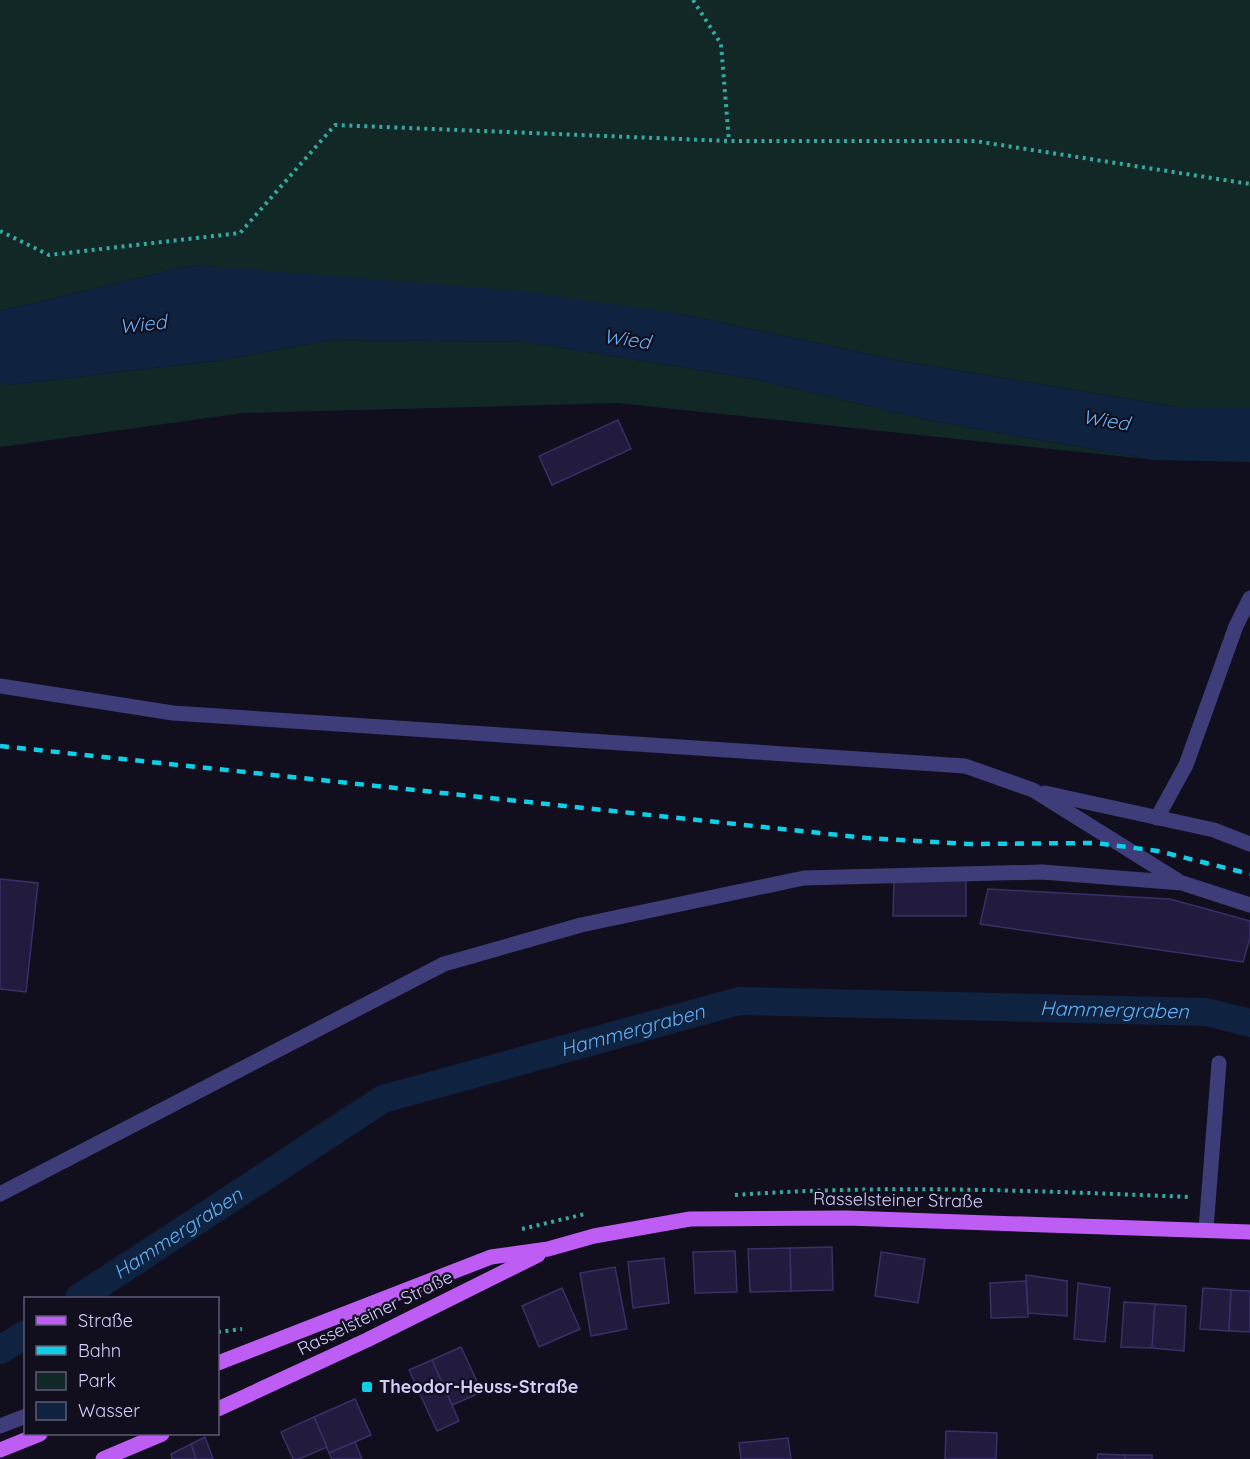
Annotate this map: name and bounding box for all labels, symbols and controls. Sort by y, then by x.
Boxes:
water label: Wied [118,308,170,338]
water label: Wied [602,323,655,355]
water label: Wied [1081,403,1134,436]
water label: Hammergraben [1040,995,1189,1024]
water label: Hammergraben [557,998,708,1062]
water label: Hammergraben [108,1181,247,1284]
street label: Rasselsteiner Straße [813,1187,983,1212]
street label: Rasselsteiner Straße [293,1265,456,1360]
legend [24,1297,219,1435]
text: Straße [78,1309,133,1332]
text: Bahn [78,1339,121,1362]
text: Park [78,1369,116,1392]
place label: Theodor-Heuss-Straße [379,1375,578,1398]
marker: Theodor-Heuss-Straße [360,1380,374,1394]
text: Wasser [78,1399,140,1422]

